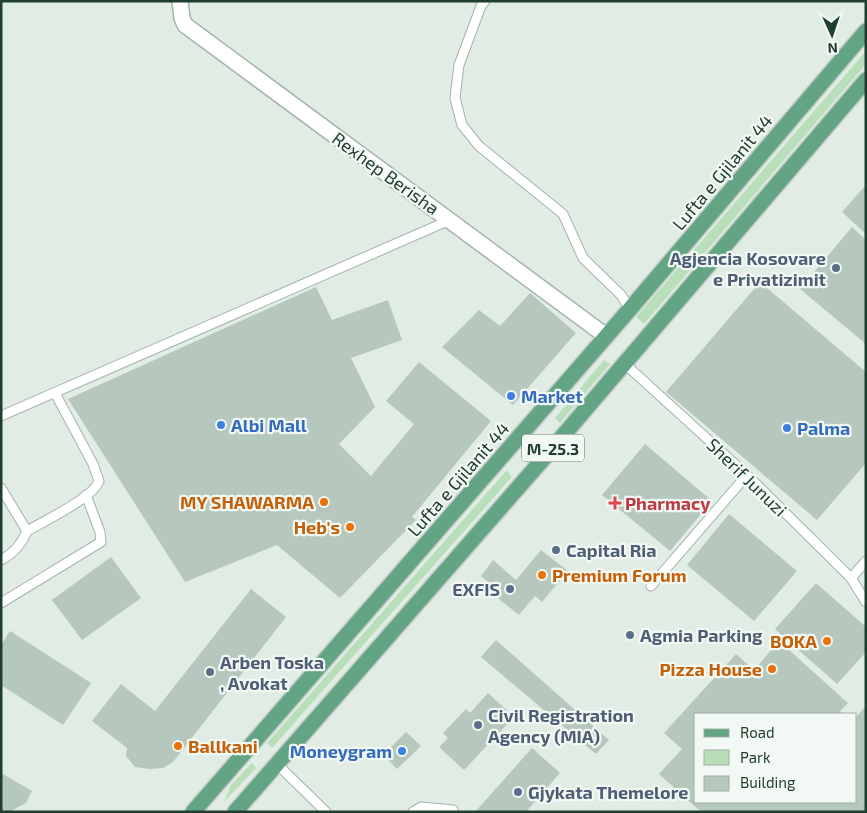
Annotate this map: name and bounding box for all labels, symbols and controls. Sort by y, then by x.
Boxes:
north arrow [807,10,857,60]
text: N [827,40,838,57]
street label: Lufta e Gjilanit 44 [667,110,777,234]
street label: Rexhep Berisha [328,127,444,219]
place label: Agjencia Kosovare e Privatizimit [670,247,827,290]
marker: Agjencia Kosovare e Privatizimit [830,262,842,274]
place label: Market [521,385,583,407]
marker: Market [505,390,517,402]
place label: Albi Mall [231,414,307,436]
street label: Lufta e Gjilanit 44 [402,417,514,541]
place label: Palma [797,417,850,439]
marker: Albi Mall [215,419,227,431]
marker: Palma [781,422,793,434]
street label: Sherif Junuzi [702,433,792,521]
road number: M-25.3 [522,434,584,462]
place label: MY SHAWARMA [180,491,314,513]
place label: Pharmacy [625,492,711,514]
marker: MY SHAWARMA [318,496,330,508]
marker: Pharmacy [609,497,621,509]
place label: Heb's [294,516,340,538]
marker: Heb's [344,521,356,533]
place label: Capital Ria [566,539,657,561]
marker: Capital Ria [550,544,562,556]
place label: Premium Forum [552,564,687,586]
marker: Premium Forum [536,569,548,581]
place label: EXFIS [452,578,500,600]
marker: EXFIS [504,583,516,595]
place label: Agmia Parking [640,624,763,646]
marker: Agmia Parking [624,629,636,641]
place label: BOKA [770,630,817,652]
marker: BOKA [821,635,833,647]
place label: Arben Toska , Avokat [220,651,324,694]
place label: Pizza House [659,658,762,680]
marker: Pizza House [766,663,778,675]
marker: Arben Toska , Avokat [204,666,216,678]
place label: Civil Registration Agency (MIA) [488,704,634,747]
legend [694,713,857,803]
marker: Civil Registration Agency (MIA) [472,719,484,731]
text: Road [740,723,775,741]
place label: Ballkani [188,735,258,757]
marker: Ballkani [172,740,184,752]
place label: Moneygram [290,740,392,762]
marker: Moneygram [396,745,408,757]
text: Park [740,748,771,766]
text: Building [740,773,796,791]
place label: Gjykata Themelore [528,781,688,803]
marker: Gjykata Themelore [512,786,524,798]

